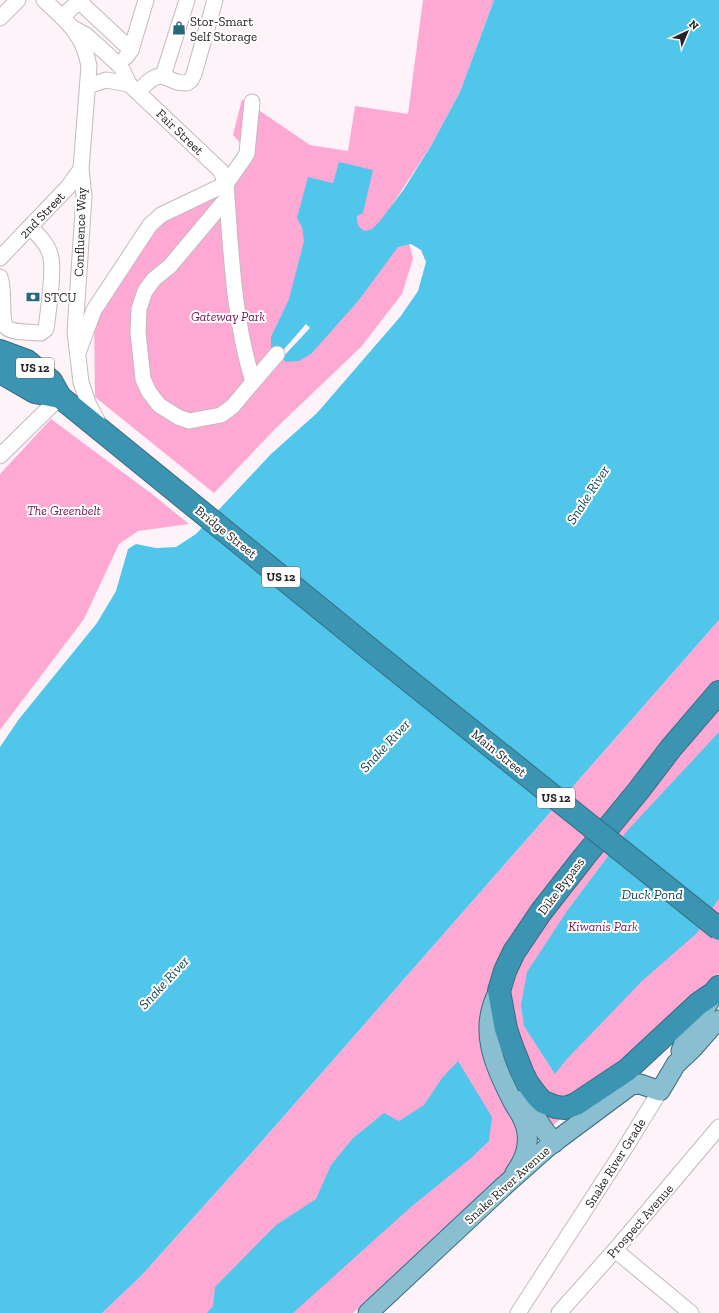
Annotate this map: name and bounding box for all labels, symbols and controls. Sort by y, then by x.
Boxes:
north arrow [667,12,707,52]
place label: Stor-Smart Self Storage [190,14,257,44]
text: N [686,18,702,33]
shop icon: Stor-Smart Self Storage [171,20,187,36]
street label: Fair Street [153,106,207,158]
street label: Confluence Way [71,187,89,277]
street label: 2nd Street [16,189,68,241]
bank icon: STCU [25,289,41,305]
place label: STCU [44,290,77,305]
park label: Gateway Park [191,309,265,324]
road number: US 12 [16,358,54,378]
water label: Snake River [563,462,613,527]
park label: The Greenbelt [27,503,102,518]
street label: Bridge Street [192,503,260,561]
road number: US 12 [262,567,300,587]
water label: Snake River [356,716,414,776]
street label: Main Street [469,726,529,780]
road number: US 12 [537,788,575,808]
street label: Dike Bypass [535,854,588,918]
water label: Duck Pond [621,886,683,903]
park label: Kiwanis Park [568,919,638,934]
water label: Snake River [135,953,193,1013]
street label: Snake River Grade [581,1116,649,1210]
street label: Snake River Avenue [461,1143,553,1227]
street label: Prospect Avenue [604,1181,676,1261]

